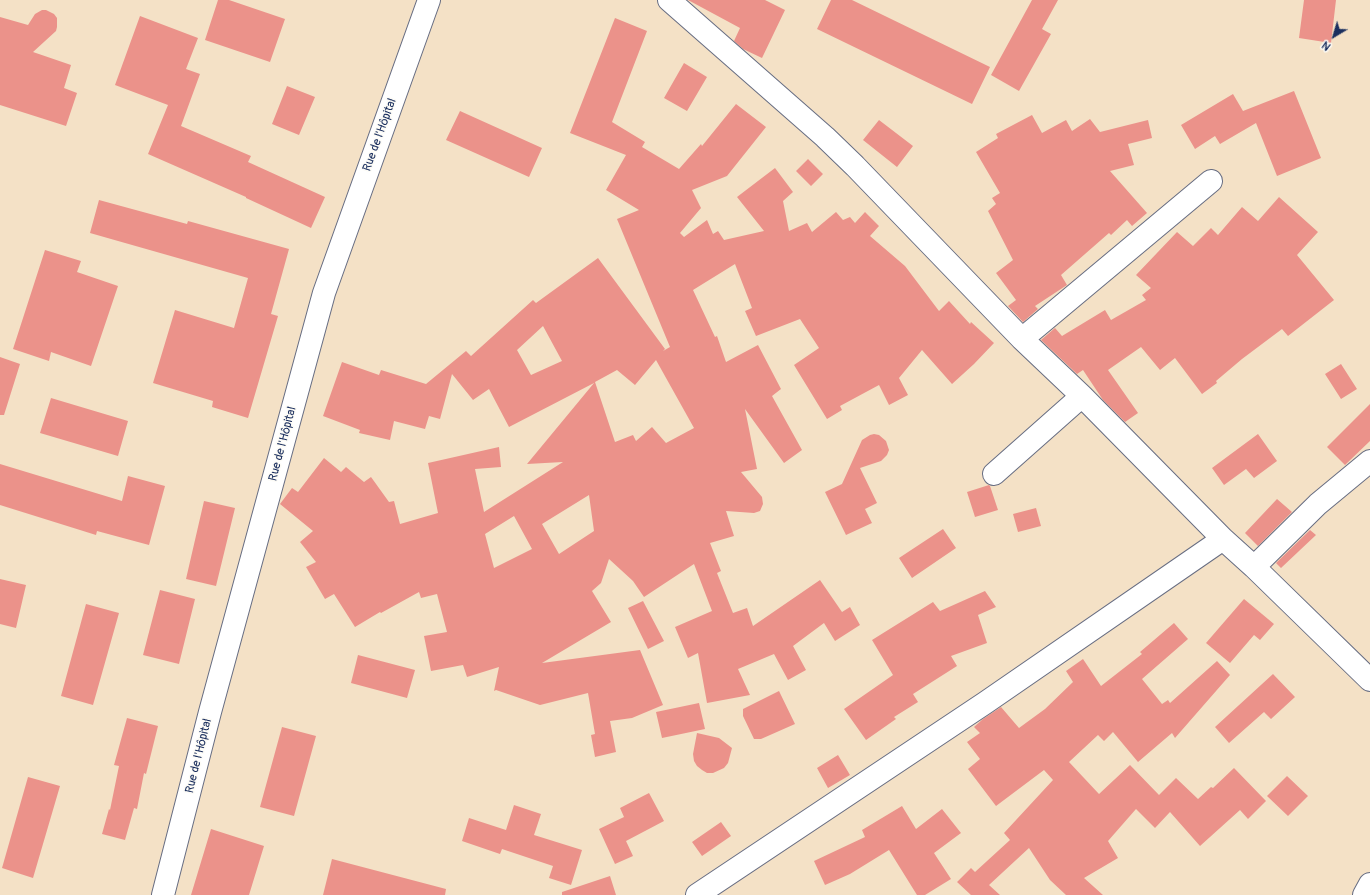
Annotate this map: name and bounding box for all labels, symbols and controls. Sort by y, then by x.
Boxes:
north arrow [1314,16,1354,56]
text: N [1319,38,1333,53]
street label: Rue de l'Hôpital [360,97,400,173]
street label: Rue de l'Hôpital [266,405,300,483]
street label: Rue de l'Hôpital [183,717,215,795]

